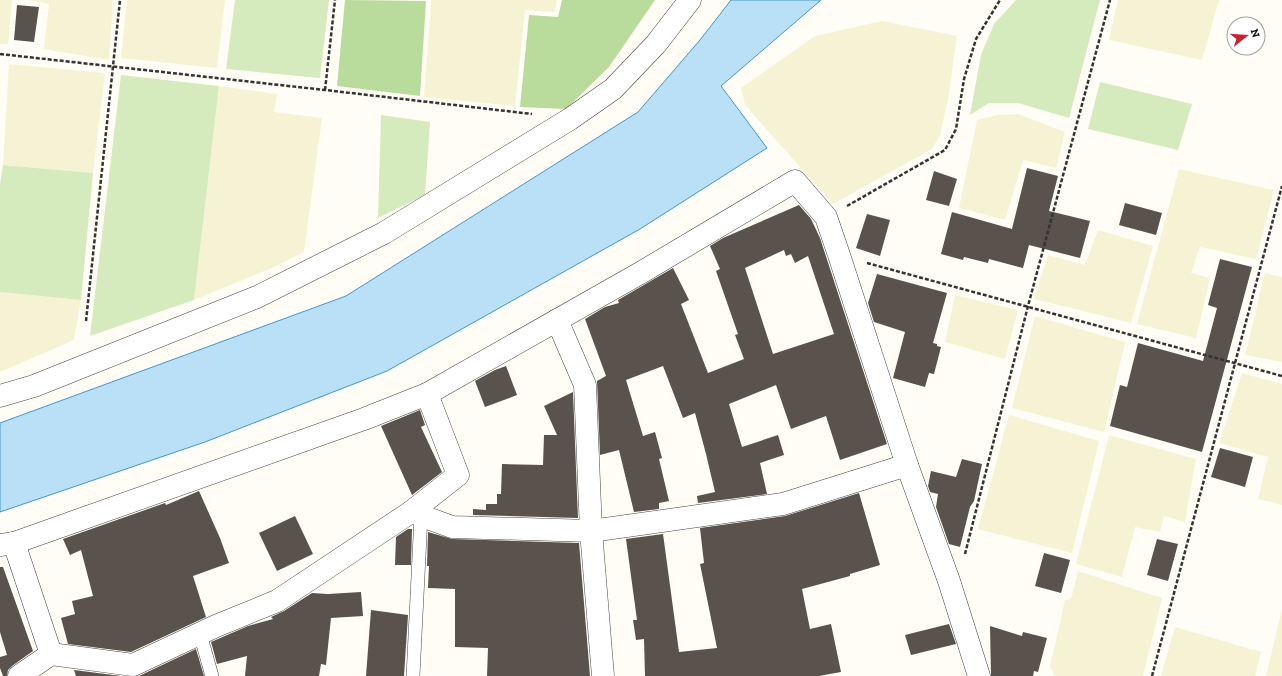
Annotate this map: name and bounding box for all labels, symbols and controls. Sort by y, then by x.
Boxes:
north arrow [1226,16,1266,56]
text: N [1248,27,1263,40]

